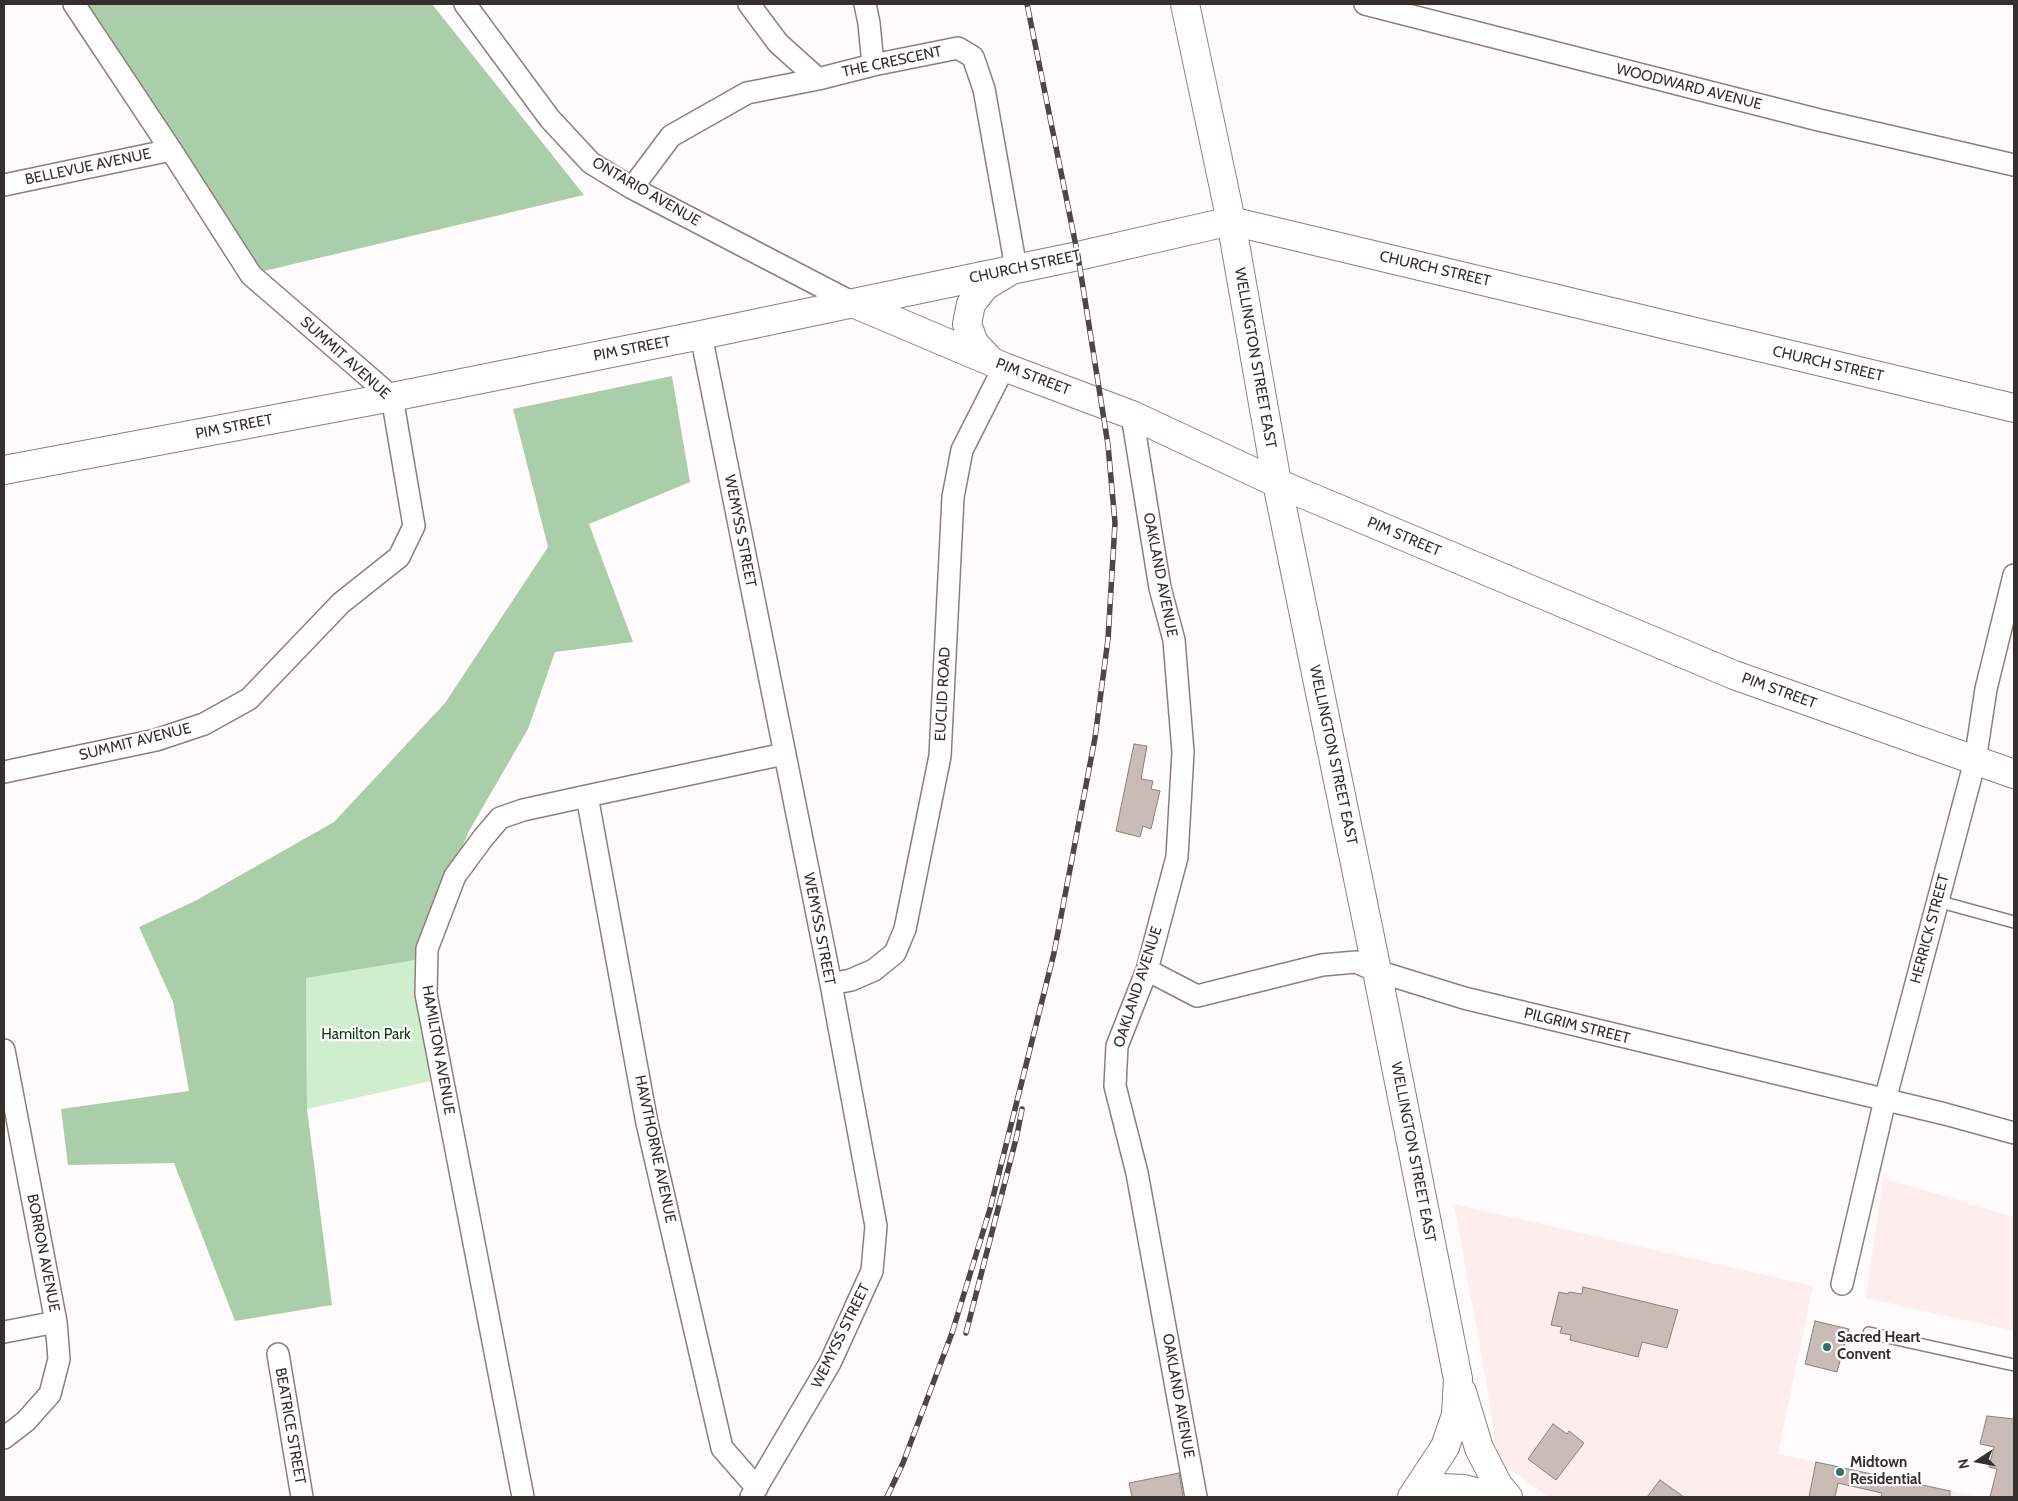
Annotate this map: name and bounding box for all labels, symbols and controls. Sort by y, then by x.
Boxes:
street label: THE CRESCENT [840,43,944,81]
street label: WOODWARD AVENUE [1614,60,1764,114]
street label: BELLEVUE AVENUE [24,145,152,189]
street label: ONTARIO AVENUE [589,154,703,230]
street label: CHURCH STREET [968,246,1082,288]
street label: CHURCH STREET [1378,247,1492,291]
street label: WELLINGTON STREET EAST [1230,266,1280,450]
street label: SUMMIT AVENUE [296,313,394,403]
street label: PIM STREET [592,333,672,365]
street label: CHURCH STREET [1771,342,1885,386]
street label: PIM STREET [993,355,1073,399]
street label: PIM STREET [194,411,274,443]
street label: WEMYSS STREET [720,473,760,589]
street label: OAKLAND AVENUE [1139,511,1181,639]
street label: PIM STREET [1364,513,1444,561]
street label: EUCLID ROAD [932,646,954,742]
street label: WELLINGTON STREET EAST [1305,664,1361,846]
street label: PIM STREET [1739,669,1819,713]
street label: SUMMIT AVENUE [77,719,193,765]
street label: WEMYSS STREET [799,871,839,987]
street label: HERRICK STREET [1907,872,1953,986]
street label: OAKLAND AVENUE [1110,924,1166,1050]
street label: HAMILTON AVENUE [418,984,458,1116]
street label: PILGRIM STREET [1522,1004,1632,1048]
park label: Hamilton Park [321,1026,411,1044]
street label: WELLINGTON STREET EAST [1387,1060,1439,1244]
street label: HAWTHORNE AVENUE [631,1073,679,1225]
street label: BORRON AVENUE [23,1192,63,1314]
street label: WEMYSS STREET [808,1281,874,1391]
place label: Sacred Heart Convent [1837,1329,1921,1364]
street label: OAKLAND AVENUE [1158,1332,1198,1460]
marker: Sacred Heart Convent [1821,1341,1833,1353]
street label: BEATRICE STREET [271,1366,309,1486]
north arrow [1953,1436,2003,1486]
place label: Midtown Residential [1850,1454,1921,1489]
text: N [1953,1457,1973,1470]
marker: Midtown Residential [1834,1466,1846,1478]

